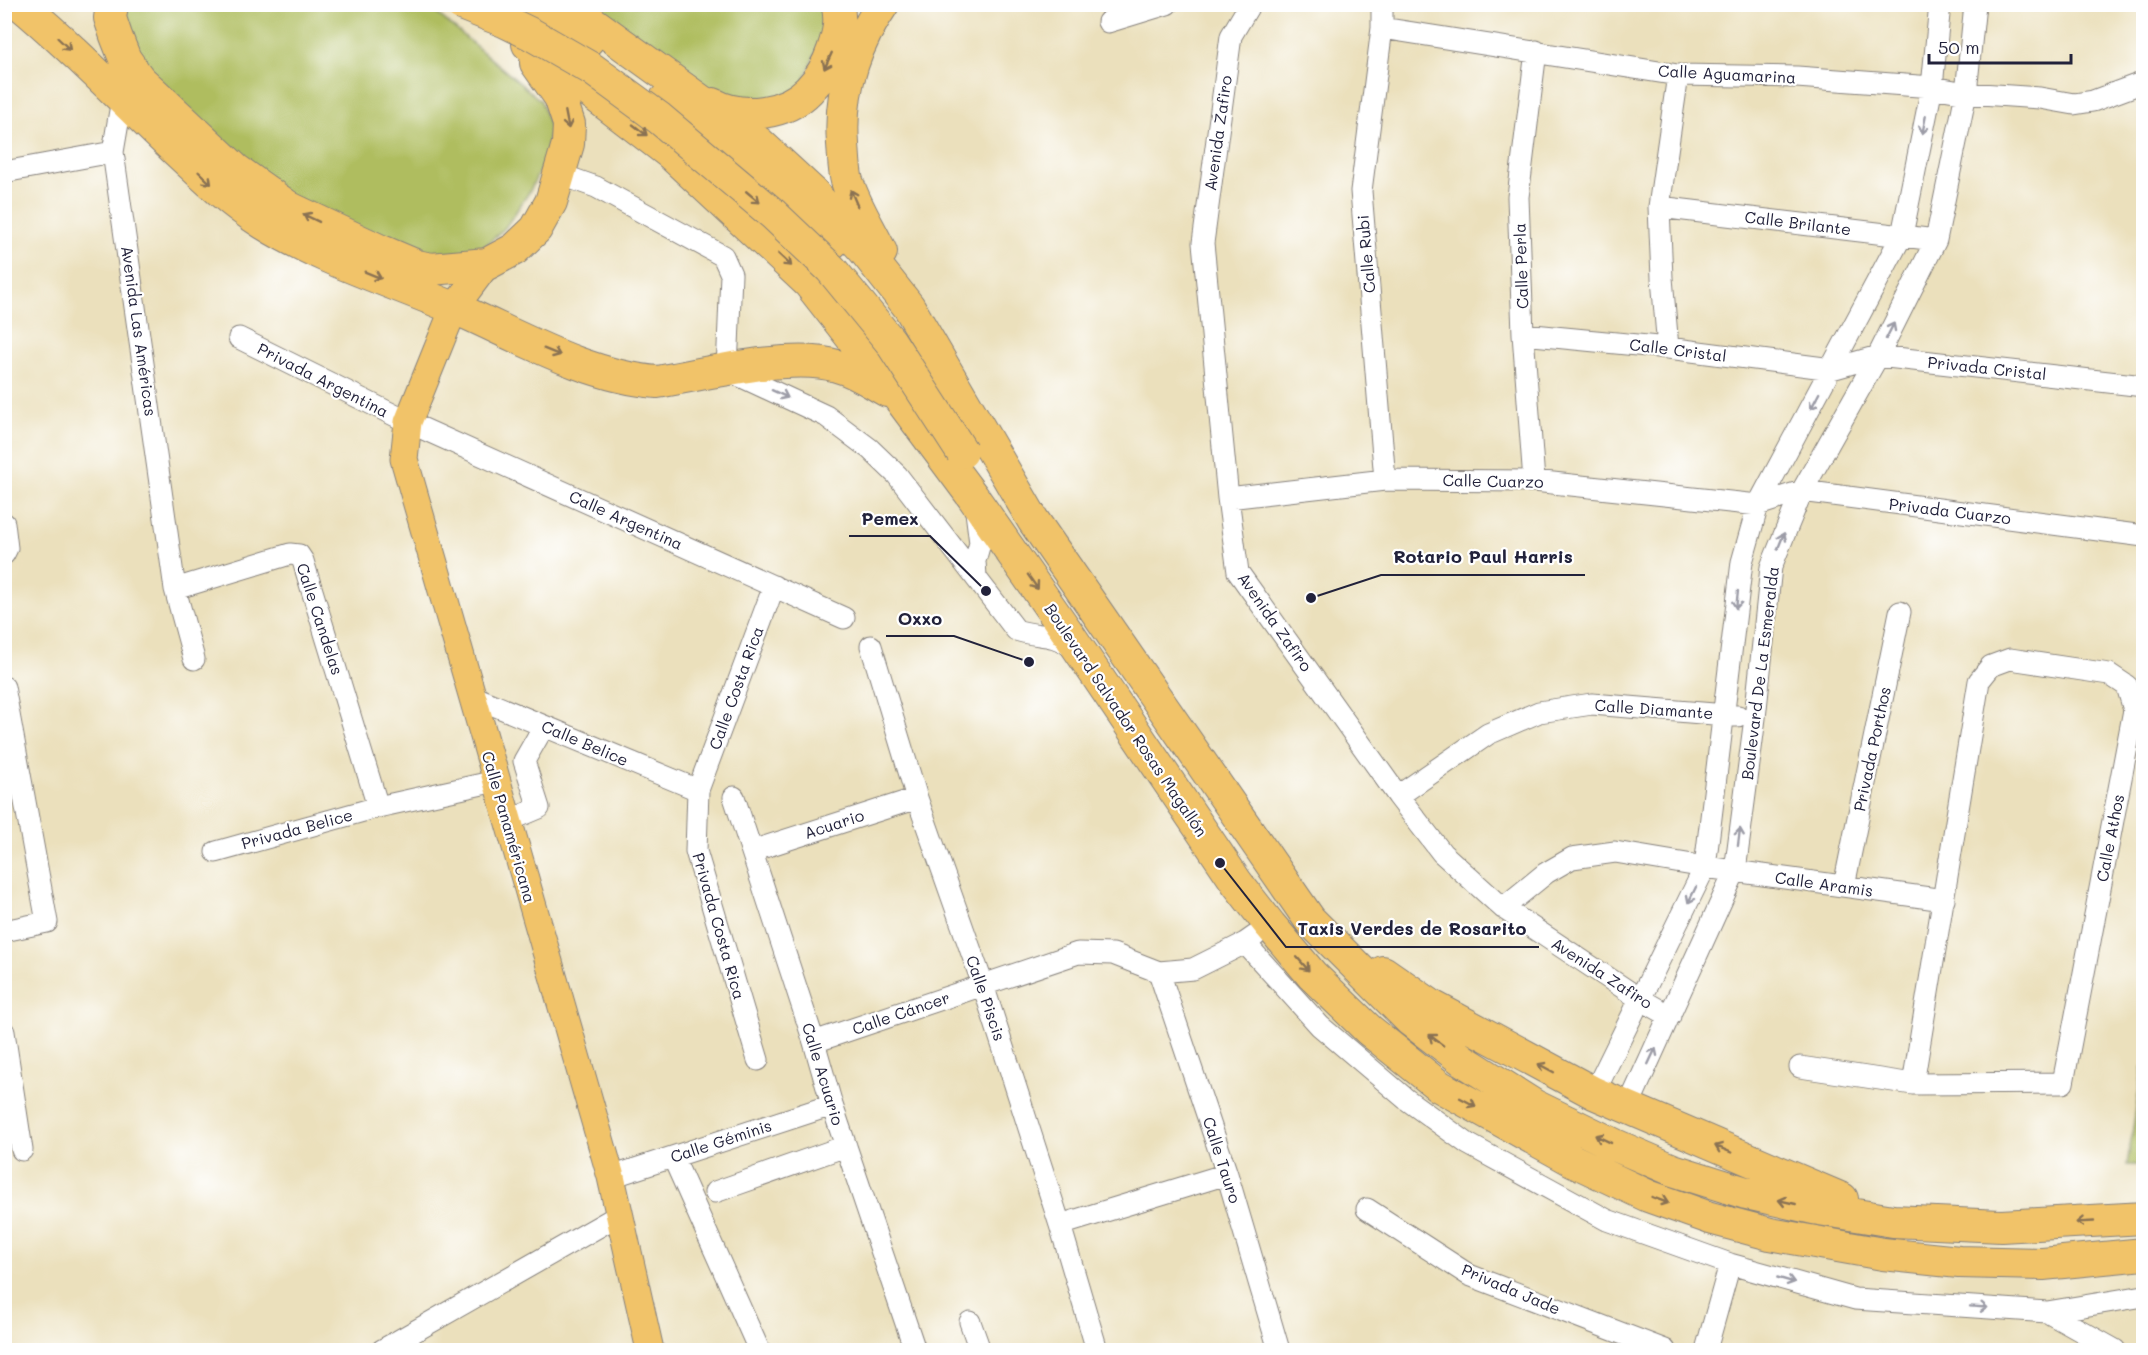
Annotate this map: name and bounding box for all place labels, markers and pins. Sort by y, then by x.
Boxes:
callout: Pemex [849,500,930,536]
callout: Rotario Paul Harris [1381,539,1585,575]
callout: Oxxo [886,600,954,636]
callout: Taxis Verdes de Rosarito [1286,911,1539,947]

